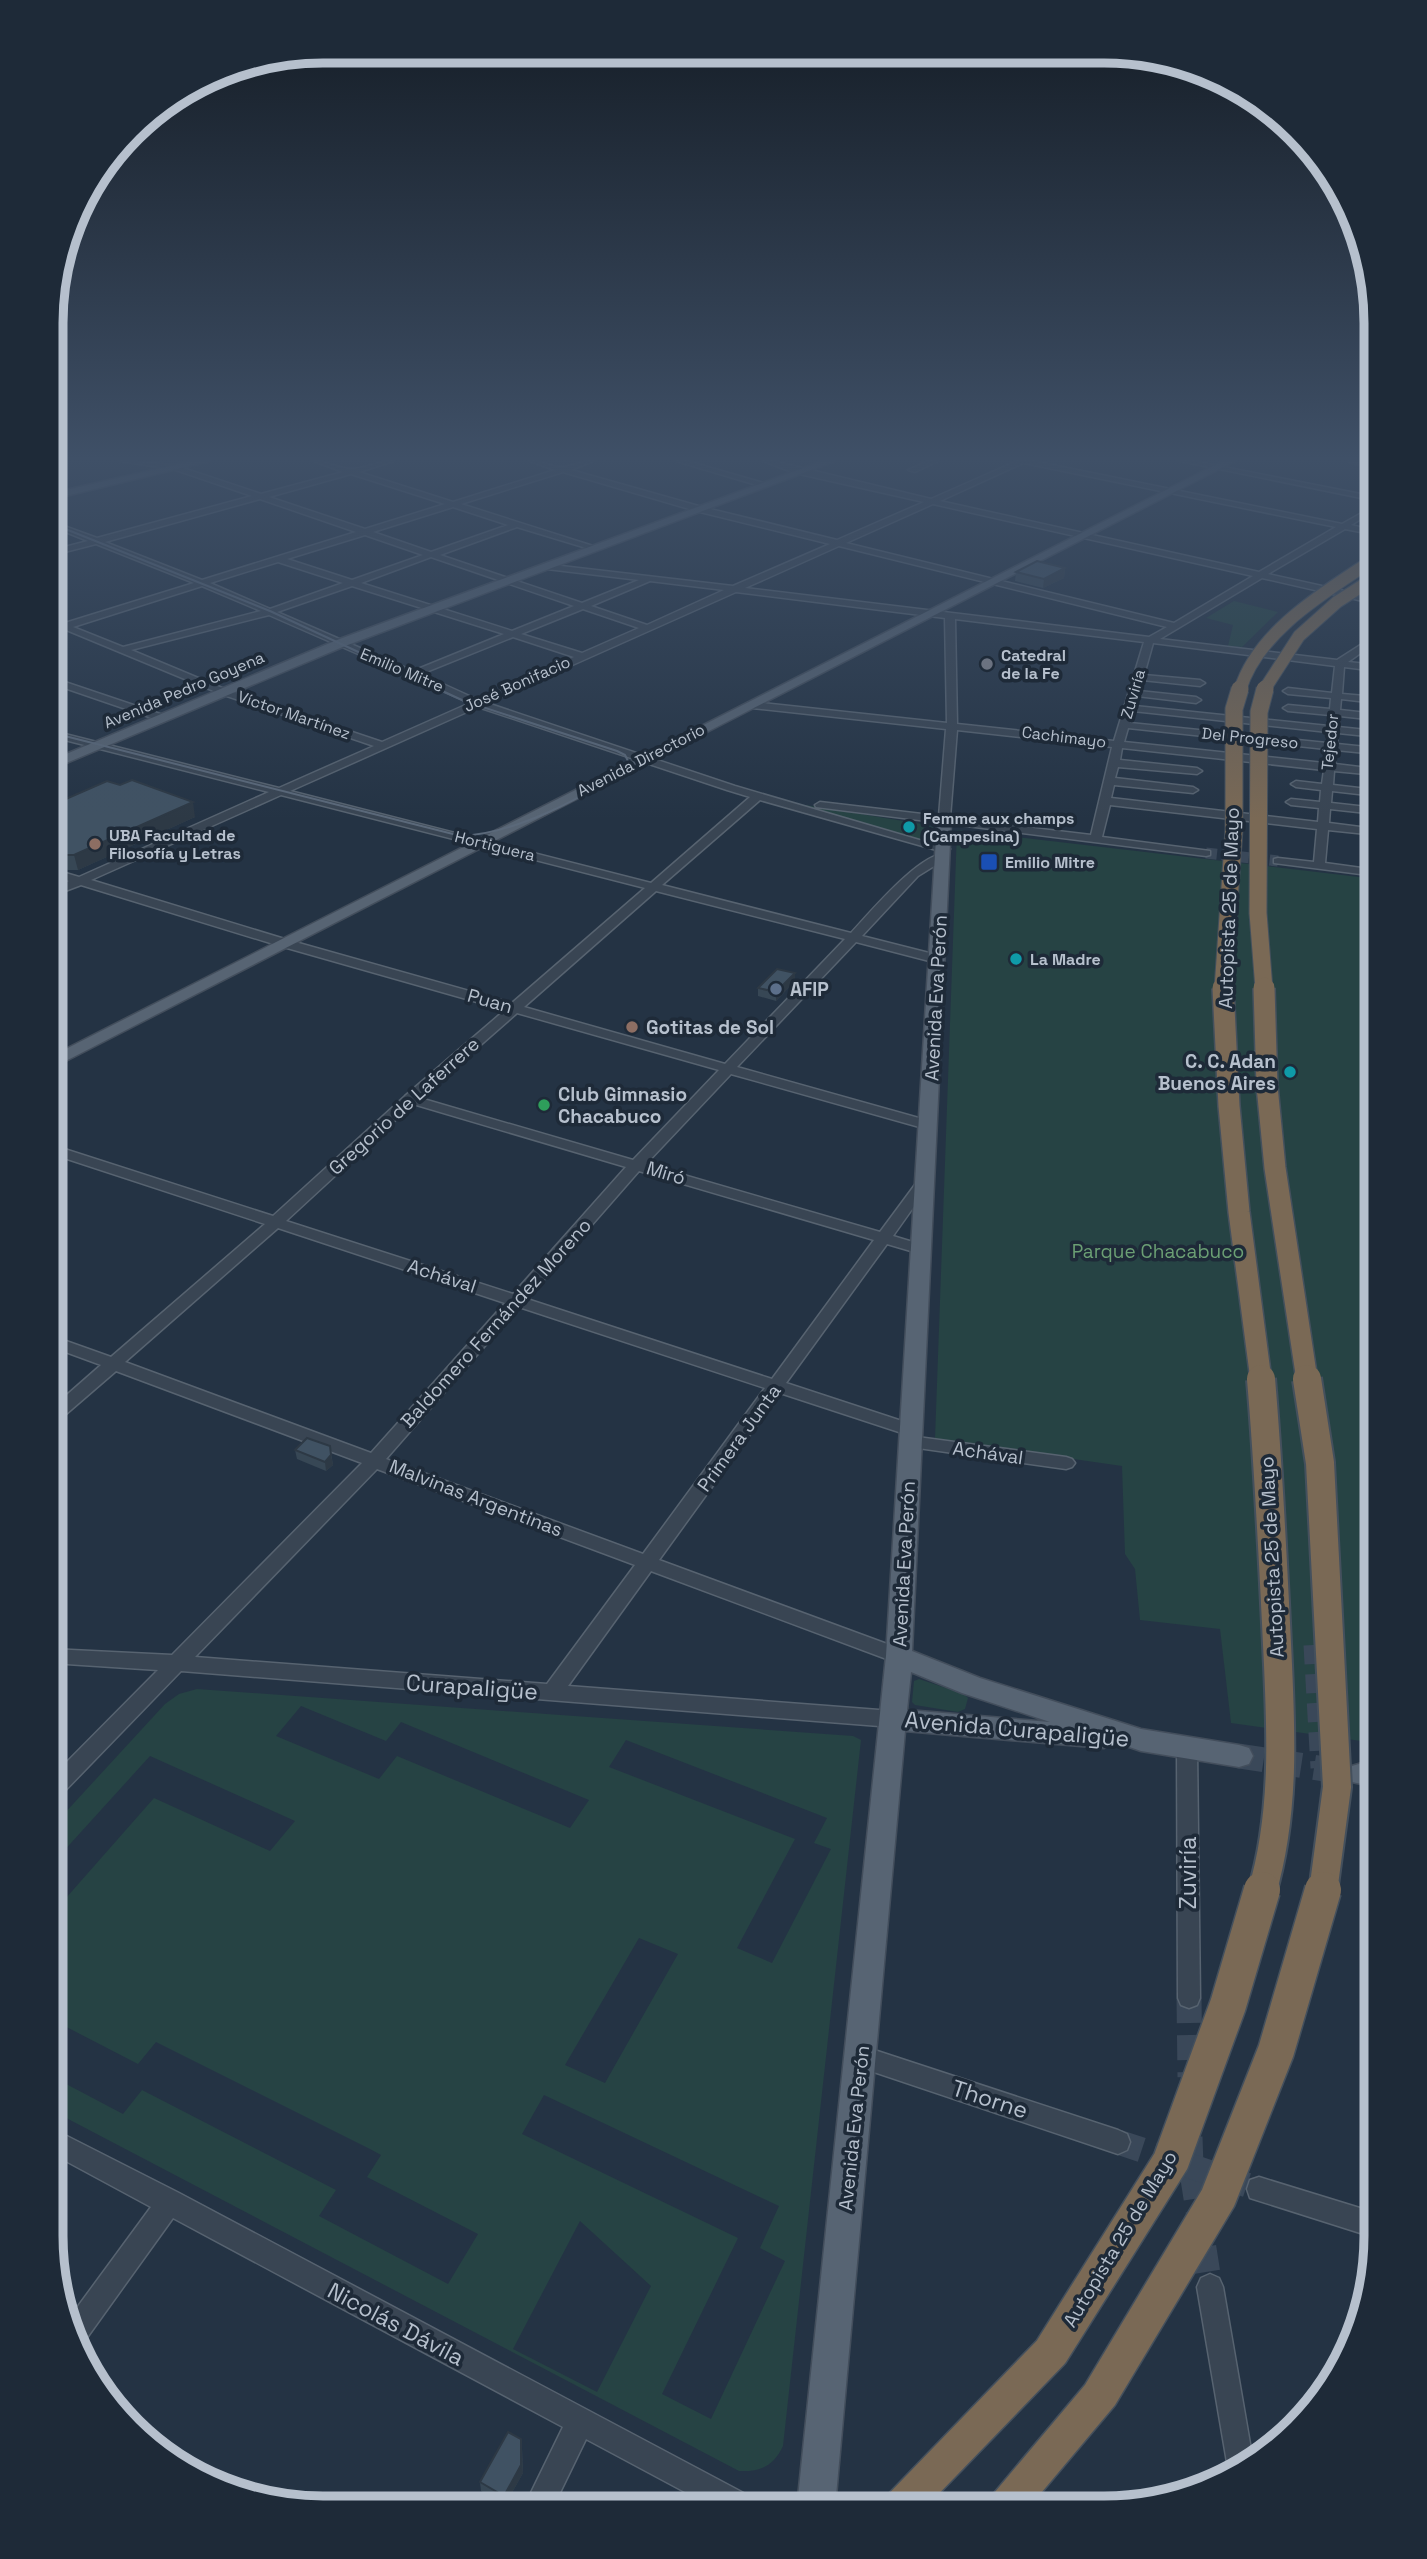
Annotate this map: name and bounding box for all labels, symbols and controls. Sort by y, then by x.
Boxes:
street label: Emilio Mitre [357,643,447,697]
place label: Catedral de la Fe [1001,645,1066,684]
street label: Avenida Pedro Goyena [100,647,268,733]
street label: José Bonifacio [460,651,574,717]
marker: Catedral de la Fe [979,656,995,672]
street label: Zuviría [1116,667,1150,721]
street label: Víctor Martínez [235,686,353,744]
street label: Tejedor [1317,713,1343,771]
street label: Avenida Directorio [574,719,708,801]
street label: Cachimayo [1021,721,1107,753]
street label: Del Progreso [1201,722,1299,754]
street label: Autopista 25 de Mayo [1213,807,1245,1009]
place label: Femme aux champs (Campesina) [923,808,1075,847]
marker: Femme aux champs (Campesina) [901,819,917,835]
place label: UBA Facultad de Filosofía y Letras [109,825,241,864]
street label: Hortiguera [453,826,537,866]
marker: UBA Facultad de Filosofía y Letras [87,836,103,852]
marker: Emilio Mitre [979,852,999,872]
place label: Emilio Mitre [1005,852,1095,873]
street label: Avenida Eva Perón [919,914,953,1082]
place label: La Madre [1030,949,1101,970]
marker: La Madre [1008,951,1024,967]
place label: AFIP [790,977,829,1002]
marker: AFIP [768,981,784,997]
street label: Puan [465,983,515,1019]
place label: Gotitas de Sol [646,1015,774,1040]
marker: Gotitas de Sol [624,1019,640,1035]
street label: Gregorio de Laferrere [323,1032,485,1180]
place label: C. C. Adan Buenos Aires [1158,1049,1276,1096]
marker: C. C. Adan Buenos Aires [1282,1064,1298,1080]
place label: Club Gimnasio Chacabuco [558,1082,687,1129]
marker: Club Gimnasio Chacabuco [536,1097,552,1113]
street label: Miró [643,1155,689,1191]
street label: Baldomero Fernández Moreno [395,1213,597,1433]
park label: Parque Chacabuco [1072,1239,1244,1264]
street label: Achával [404,1253,480,1299]
street label: Primera Junta [692,1379,786,1497]
street label: Achával [951,1436,1025,1470]
street label: Malvinas Argentinas [386,1453,566,1543]
street label: Autopista 25 de Mayo [1254,1456,1290,1658]
street label: Avenida Eva Perón [887,1480,921,1648]
street label: Curapaligüe [405,1667,539,1707]
street label: Avenida Curapaligüe [903,1704,1131,1754]
street label: Zuviría [1173,1837,1203,1909]
street label: Avenida Eva Perón [833,2044,875,2212]
street label: Thorne [948,2073,1032,2125]
street label: Autopista 25 de Mayo [1057,2146,1183,2332]
street label: Nicolás Dávila [323,2275,469,2373]

